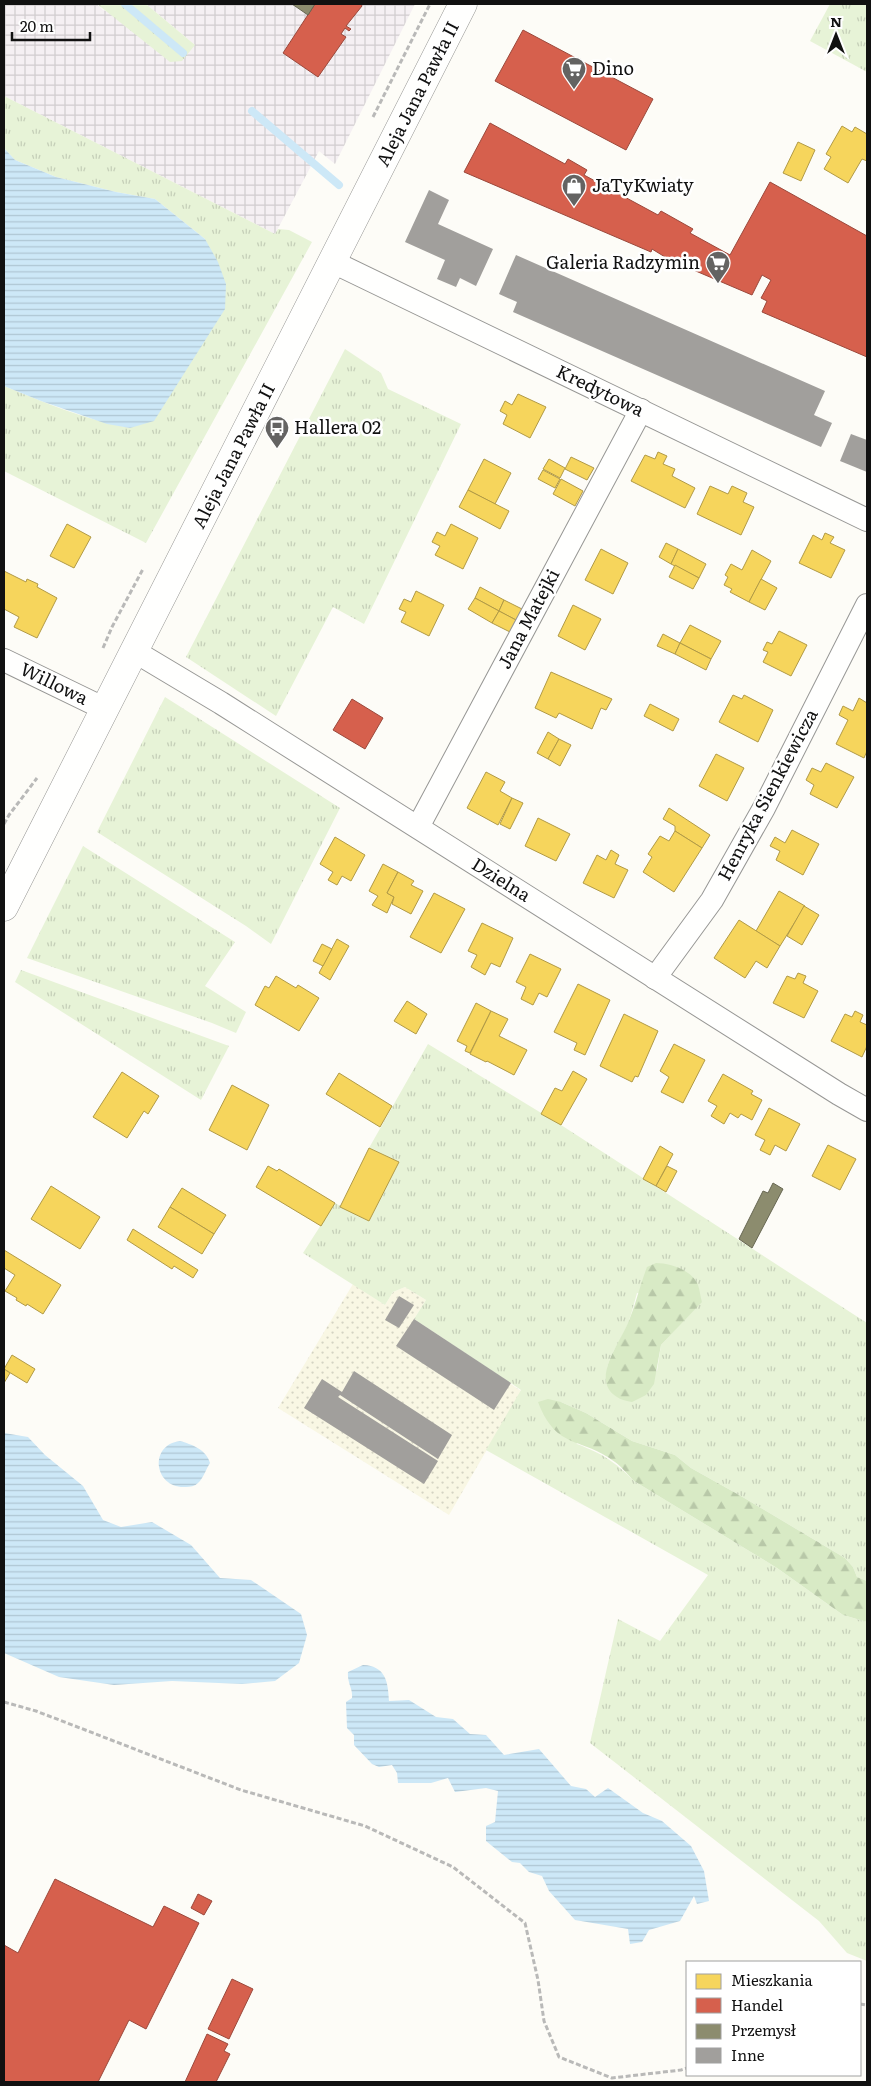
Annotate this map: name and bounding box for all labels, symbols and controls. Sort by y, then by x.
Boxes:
scale bar [12,10,90,42]
north arrow [811,10,861,60]
text: N [830,11,842,31]
text: 20 m [20,14,54,37]
street label: Aleja Jana Pawła II [368,16,465,171]
place label: Dino [592,54,634,81]
supermarket icon: Dino [561,56,587,90]
place label: JaTyKwiaty [592,171,694,198]
shop icon: JaTyKwiaty [561,173,587,207]
place label: Galeria Radzymin [546,248,700,275]
supermarket icon: Galeria Radzymin [705,250,731,284]
street label: Kredytowa [552,357,649,423]
street label: Aleja Jana Pawła II [184,378,281,533]
place label: Hallera 02 [294,413,381,440]
bus stop icon: Hallera 02 [264,415,290,449]
street label: Jana Matejki [490,564,565,673]
street label: Willowa [16,655,93,711]
street label: Henryka Sienkiewicza [710,703,824,885]
street label: Dzielna [467,850,537,908]
legend [686,1961,861,2076]
text: Mieszkania [731,1968,813,1991]
text: Handel [731,1993,783,2016]
text: Przemysł [731,2018,796,2041]
text: Inne [731,2043,765,2066]

